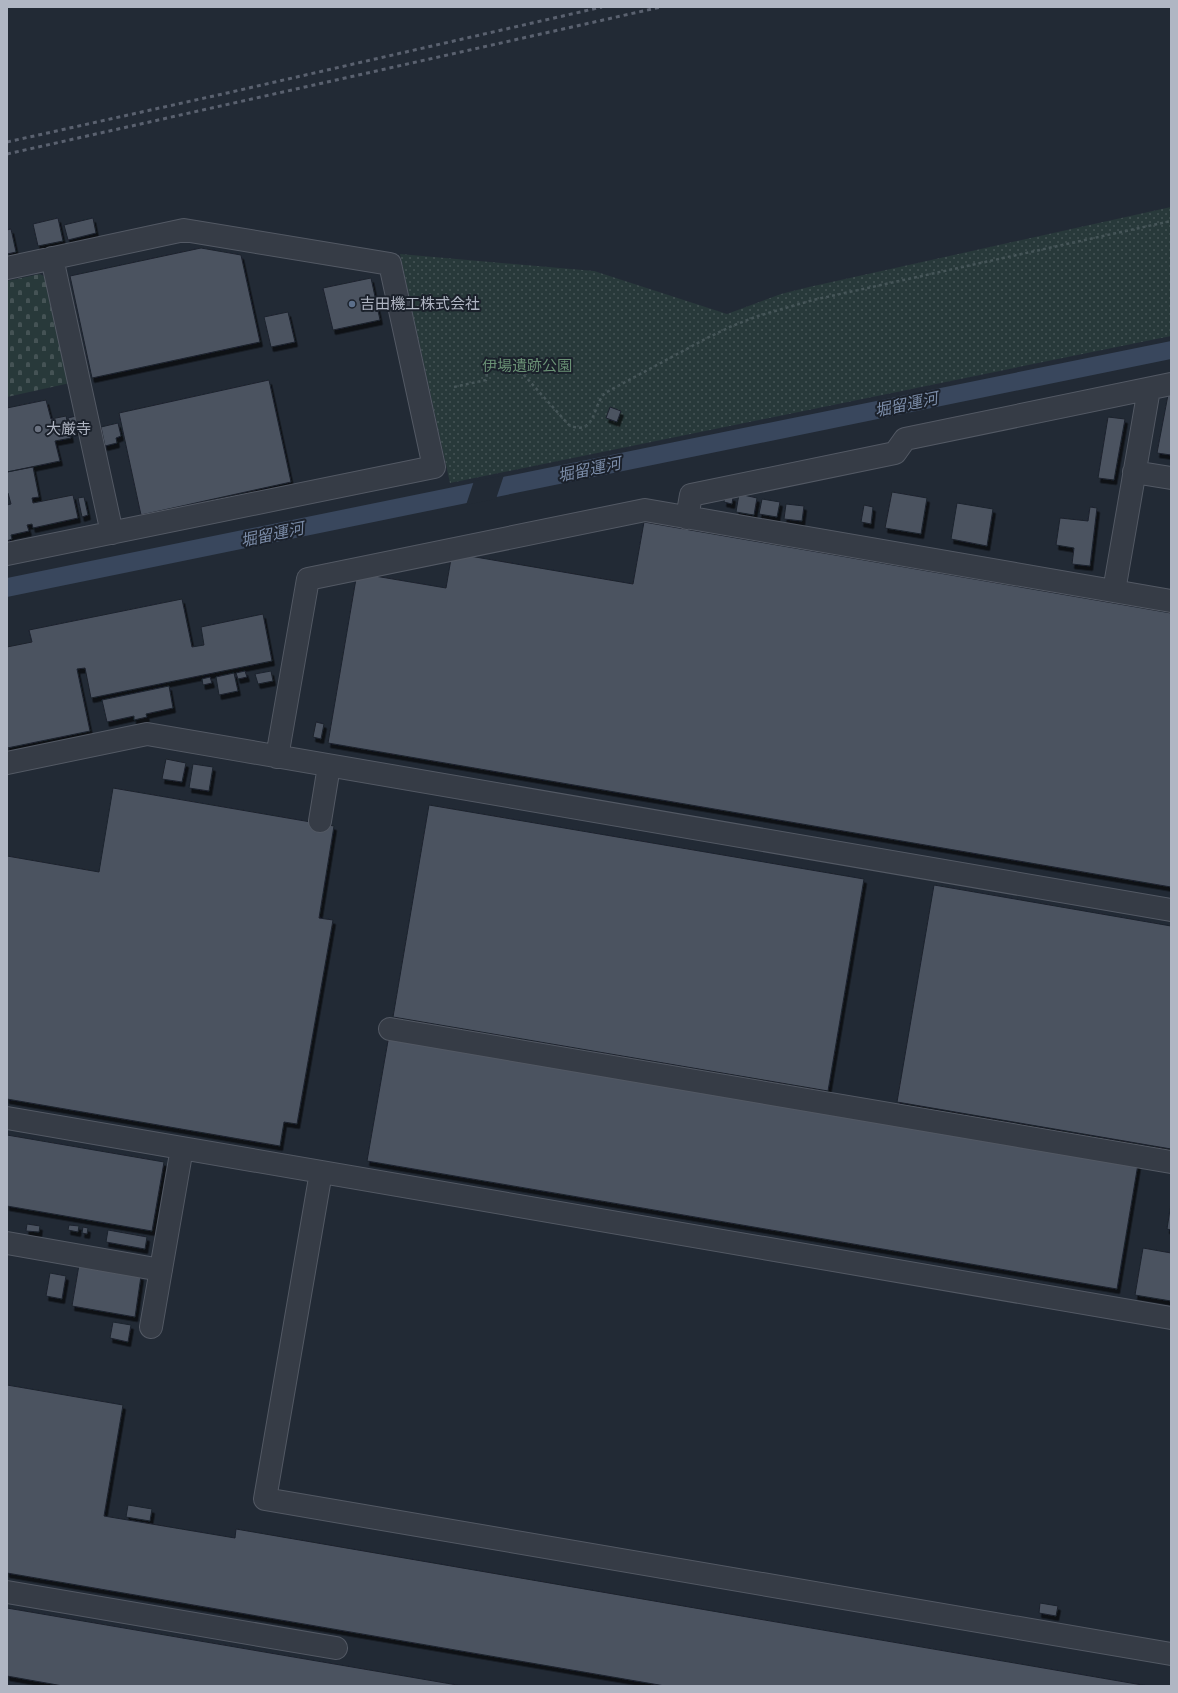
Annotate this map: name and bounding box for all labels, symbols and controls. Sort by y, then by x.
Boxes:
place label: 吉田機工株式会社 [360,295,480,313]
marker: 吉田機工株式会社 [347,299,357,309]
park label: 伊場遺跡公園 [482,357,572,375]
water label: 堀留運河 [873,388,943,421]
place label: 大厳寺 [46,420,91,438]
marker: 大厳寺 [33,424,43,434]
water label: 堀留運河 [556,453,626,486]
water label: 堀留運河 [239,518,309,551]

